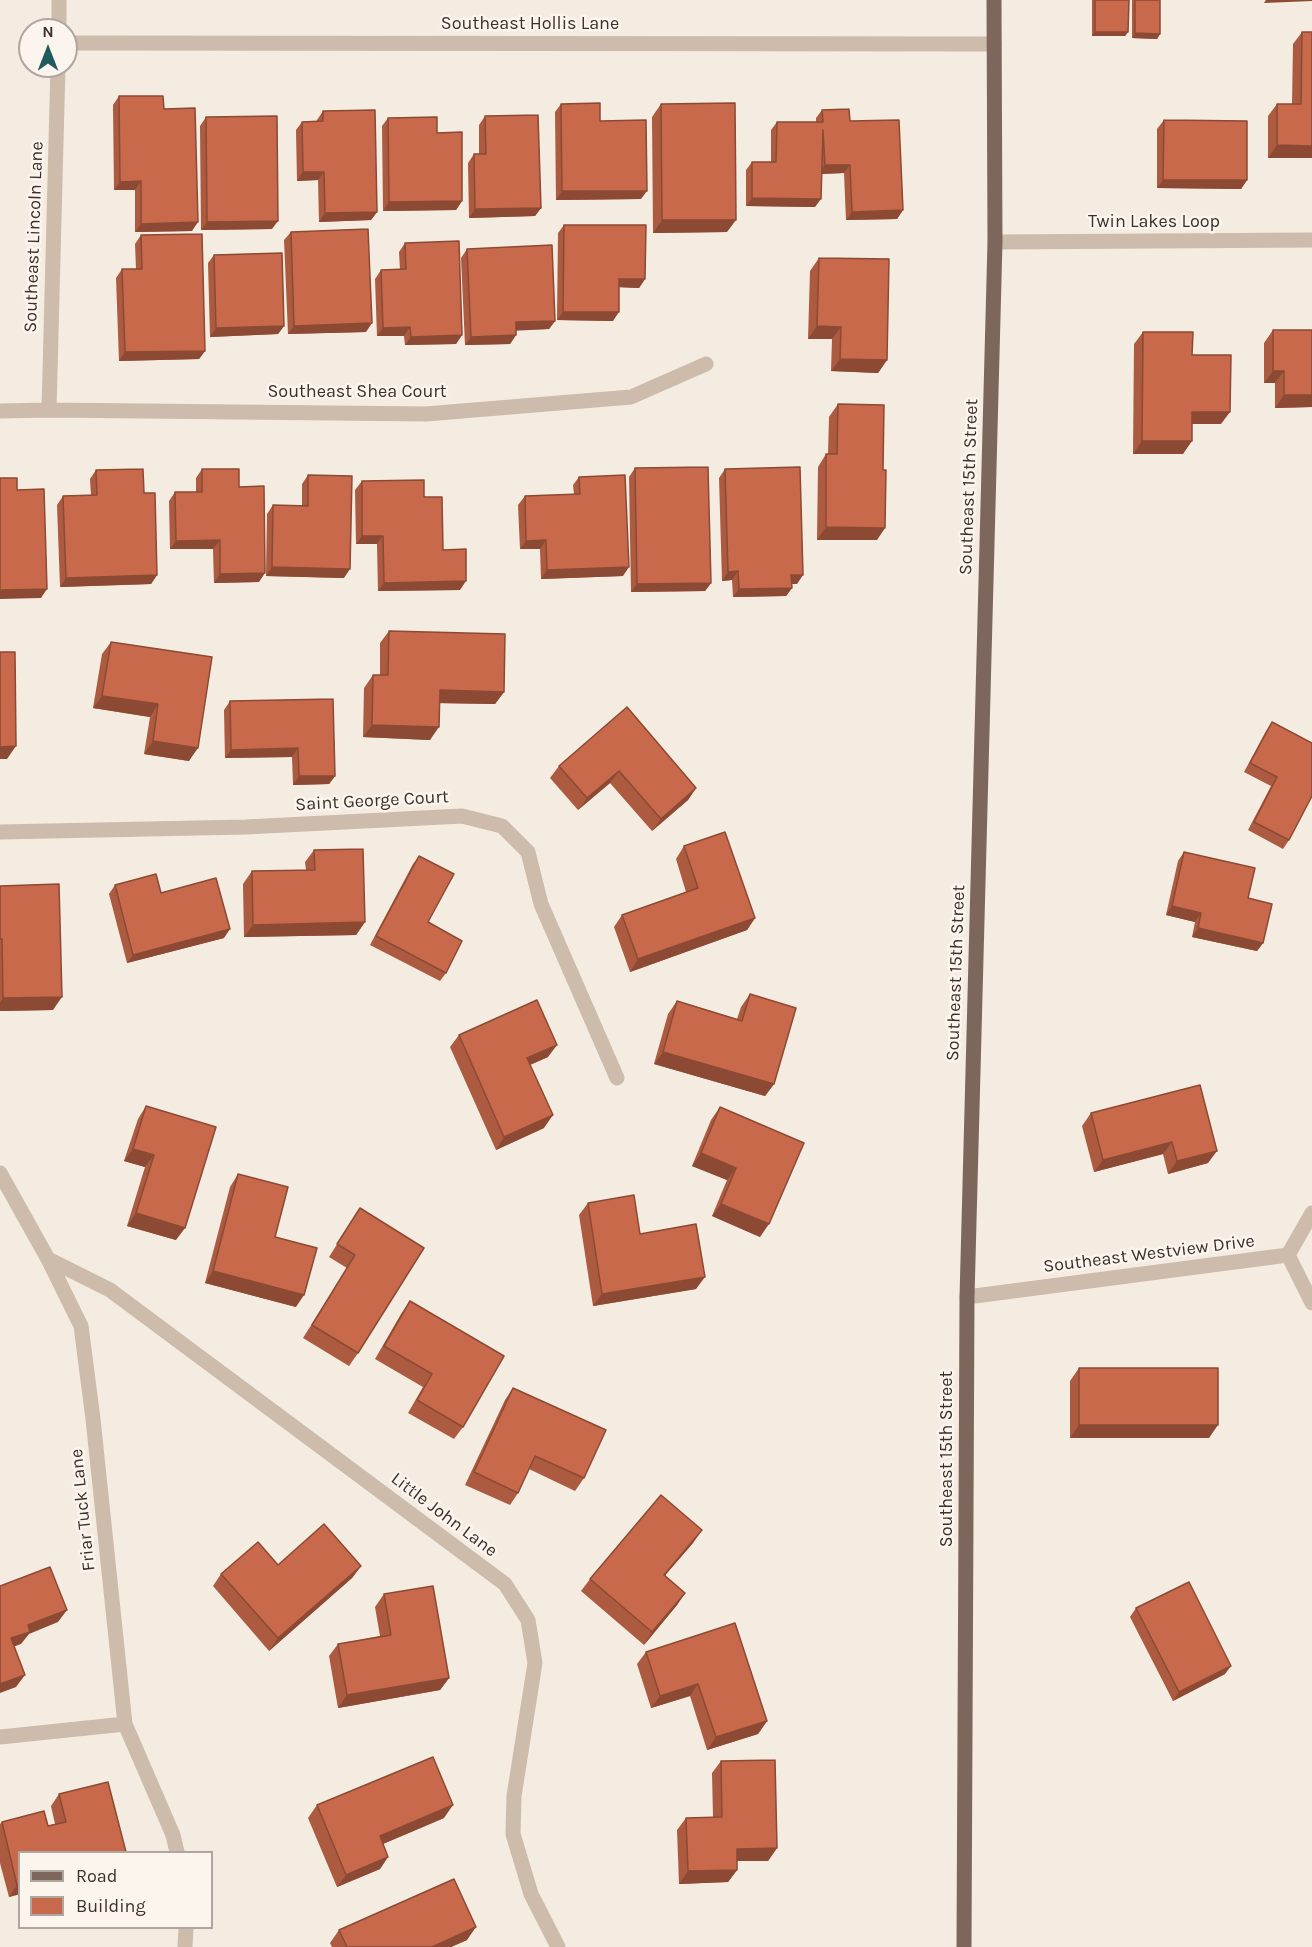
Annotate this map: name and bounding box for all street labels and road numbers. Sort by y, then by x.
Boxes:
street label: Southeast Hollis Lane [441,13,619,35]
street label: Southeast Lincoln Lane [20,141,48,333]
street label: Twin Lakes Loop [1088,211,1220,233]
street label: Southeast Shea Court [267,381,447,403]
street label: Southeast 15th Street [955,399,983,575]
street label: Saint George Court [295,786,449,816]
street label: Southeast 15th Street [942,885,970,1061]
street label: Southeast Westview Drive [1042,1230,1256,1278]
street label: Southeast 15th Street [936,1371,958,1547]
street label: Friar Tuck Lane [66,1448,100,1572]
street label: Little John Lane [387,1468,501,1562]

